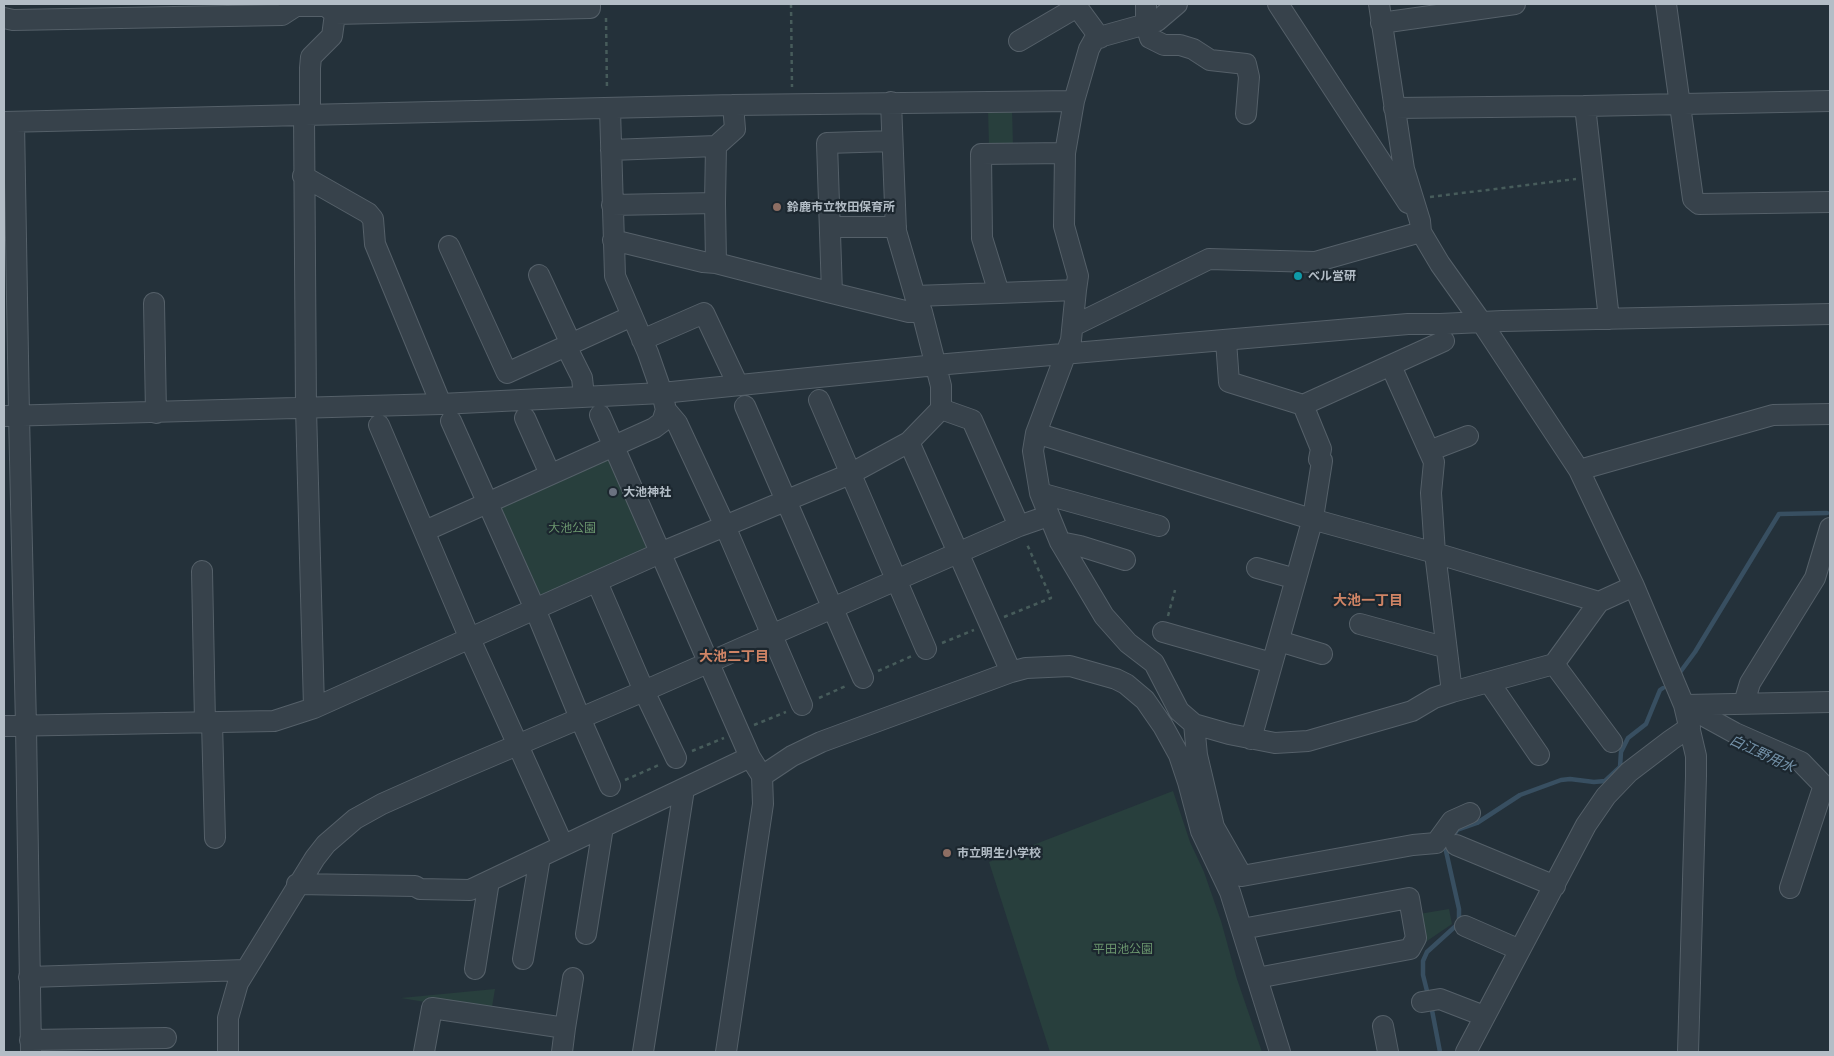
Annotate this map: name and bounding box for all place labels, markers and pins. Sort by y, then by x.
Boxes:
place label: 鈴鹿市立牧田保育所 [787,200,895,214]
marker: 鈴鹿市立牧田保育所 [771,201,783,213]
place label: べル営研 [1308,269,1356,283]
marker: べル営研 [1292,270,1304,282]
place label: 大池神社 [623,485,671,499]
marker: 大池神社 [607,486,619,498]
place label: 市立明生小学校 [957,846,1041,860]
marker: 市立明生小学校 [941,847,953,859]

